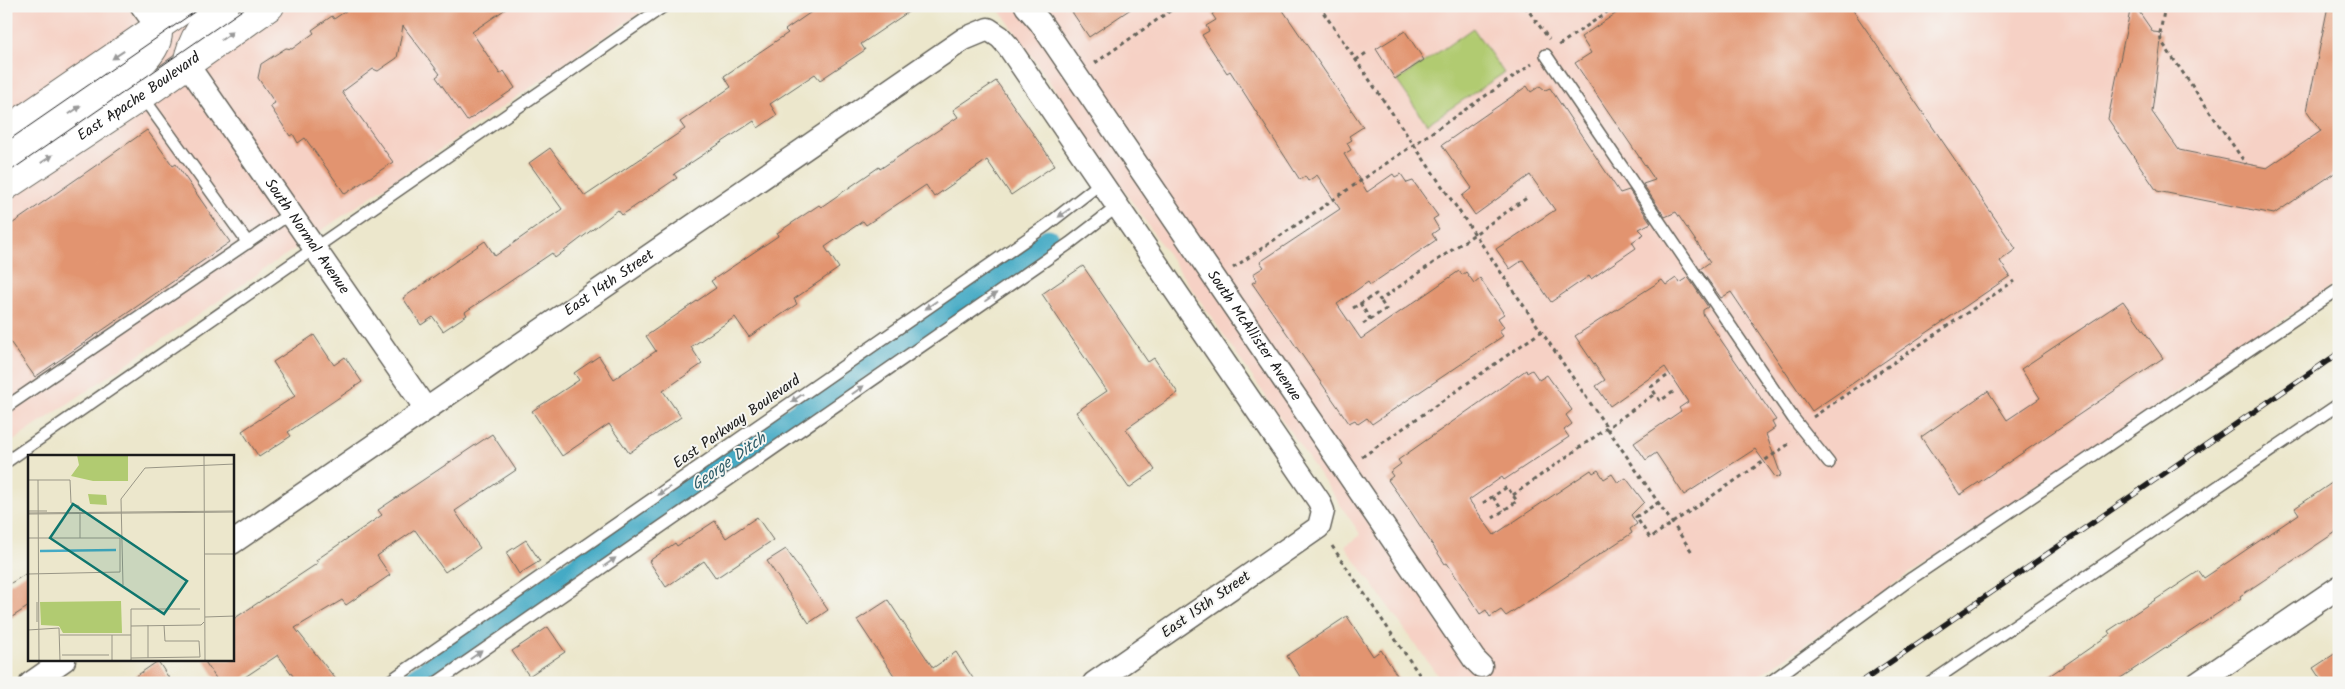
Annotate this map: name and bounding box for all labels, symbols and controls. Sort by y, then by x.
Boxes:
one-way arrow [220,31,234,41]
street label: East Apache Boulevard [72,46,206,148]
one-way arrow [111,50,125,60]
one-way arrow [68,105,82,115]
one-way arrow [40,154,54,164]
street label: South Normal Avenue [258,174,356,300]
one-way arrow [1058,207,1071,218]
street label: East 14th Street [559,244,659,323]
street label: South McAllister Avenue [1200,265,1307,407]
one-way arrow [985,292,998,302]
one-way arrow [924,300,938,310]
street label: East Parkway Boulevard [668,369,806,475]
one-way arrow [851,385,865,395]
one-way arrow [790,393,804,403]
water label: George Ditch [686,426,773,497]
inset map [28,455,234,662]
one-way arrow [657,486,670,495]
one-way arrow [603,557,616,567]
street label: East 15th Street [1156,565,1256,645]
one-way arrow [469,650,483,660]

